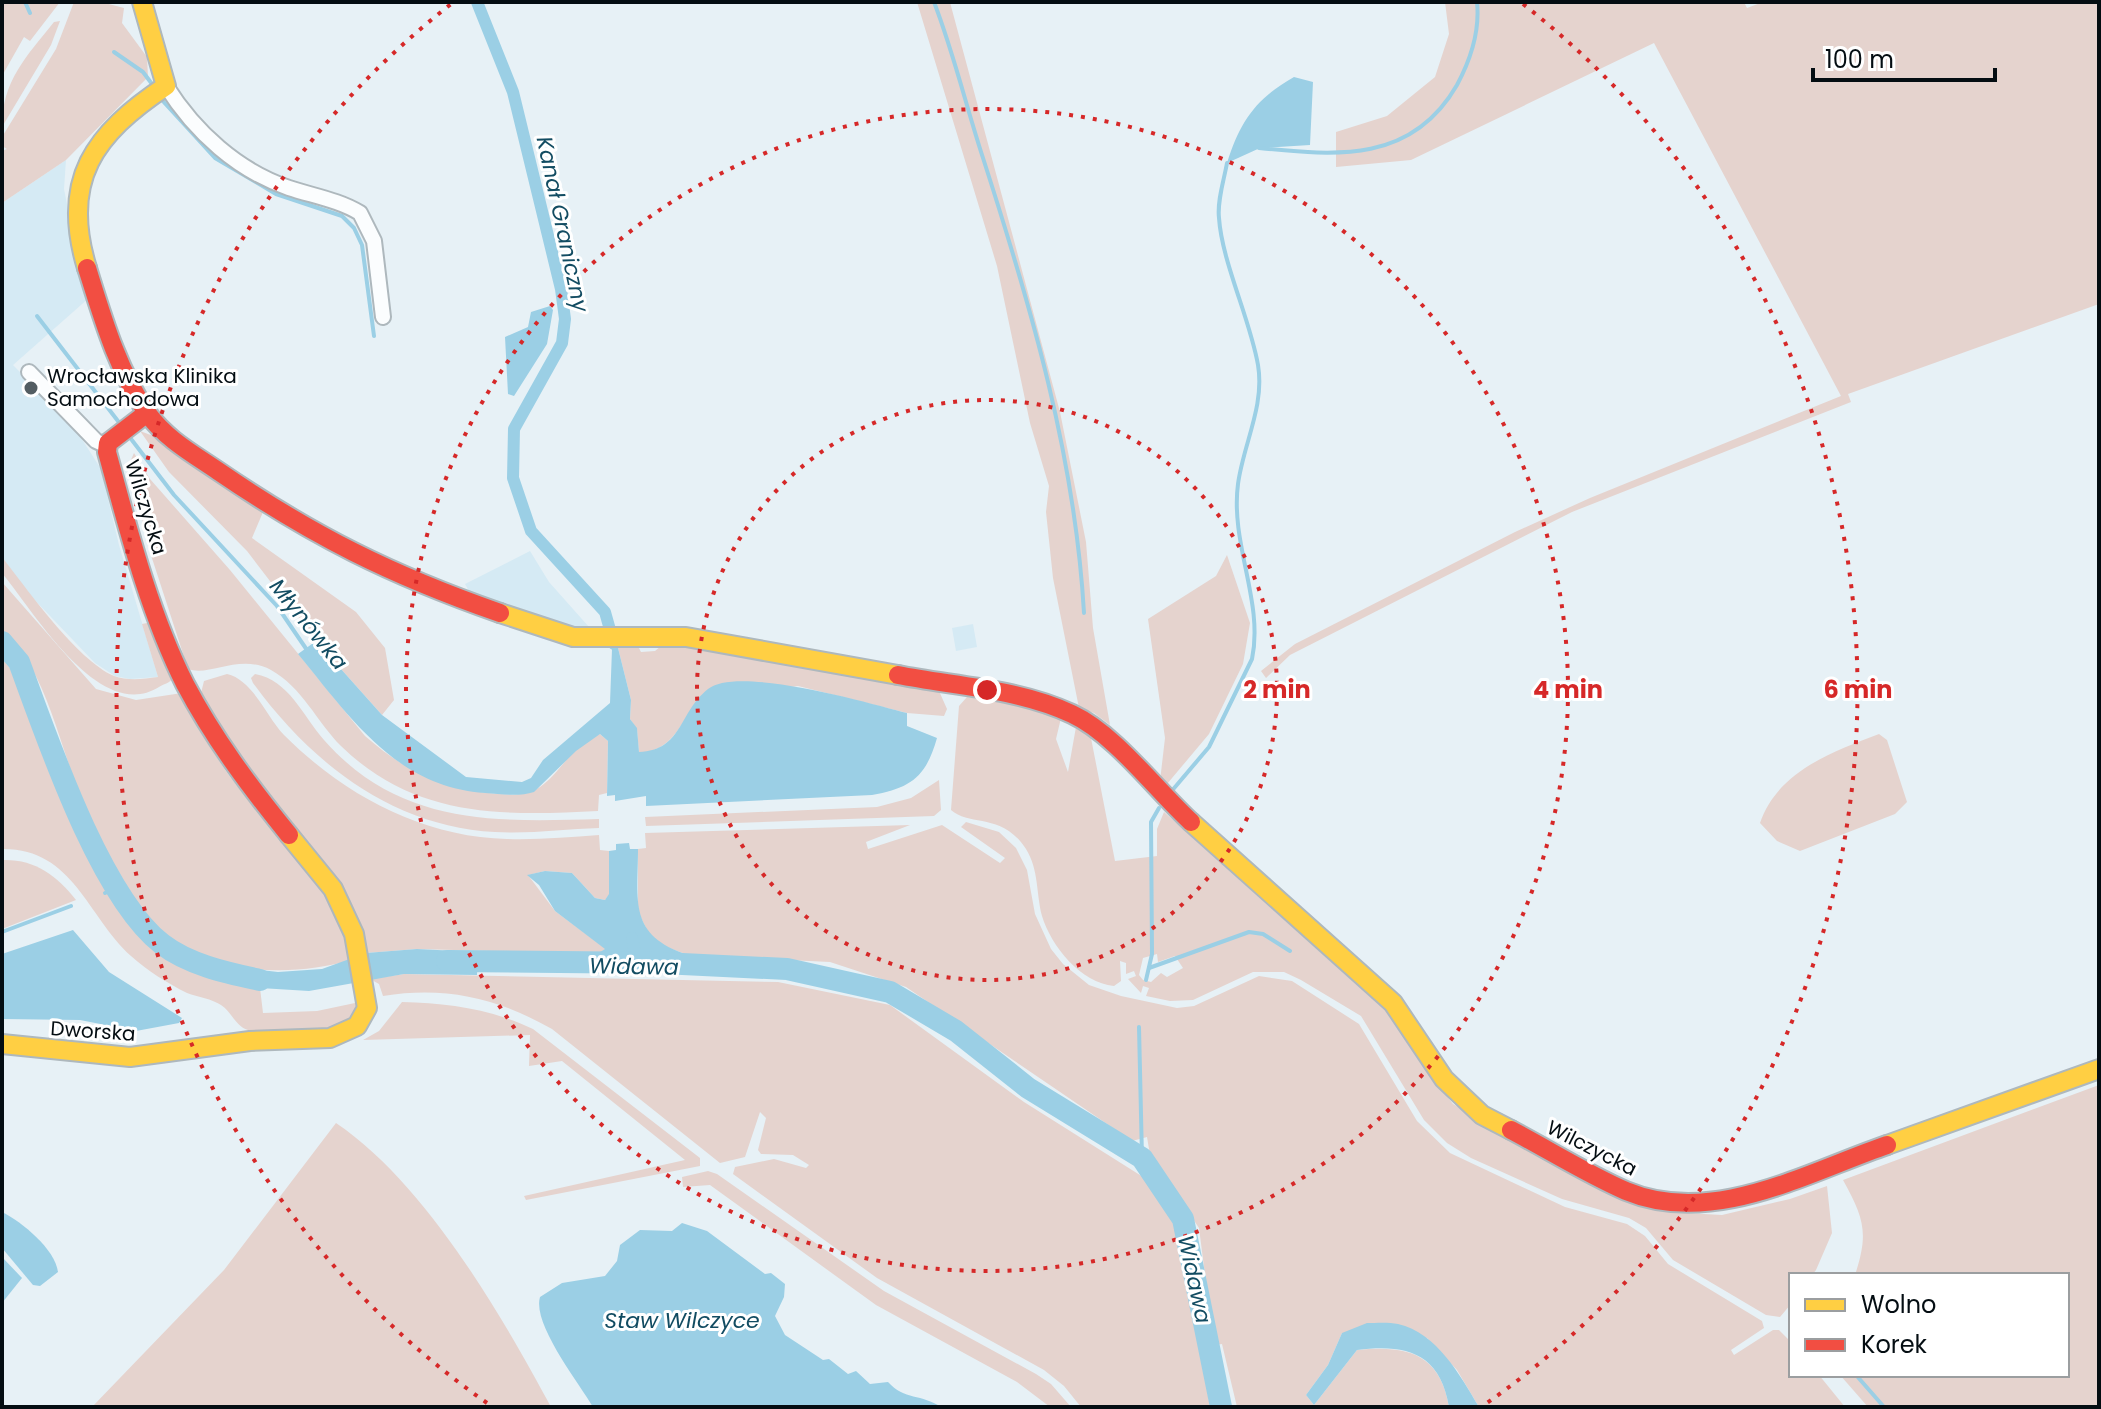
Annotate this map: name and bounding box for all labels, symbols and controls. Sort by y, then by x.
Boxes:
scale bar [1813,32,1995,82]
text: 100 m [1825,43,1894,76]
water label: Kanał Graniczny [529,134,597,316]
place label: Wrocławska Klinika Samochodowa [47,362,237,413]
marker: Wrocławska Klinika Samochodowa [22,379,40,397]
street label: Wilczycka [118,456,174,558]
water label: Młynówka [262,572,355,677]
text: 2 min [1243,673,1311,706]
text: 4 min [1533,673,1603,706]
text: 6 min [1823,673,1893,706]
centre of rings [973,676,1001,704]
water label: Widawa [589,950,679,983]
street label: Dworska [50,1014,136,1048]
street label: Wilczycka [1542,1113,1642,1183]
water label: Widawa [1170,1232,1219,1326]
legend [1789,1273,2069,1377]
text: Wolno [1861,1288,1936,1321]
water label: Staw Wilczyce [604,1305,760,1336]
text: Korek [1861,1328,1928,1361]

